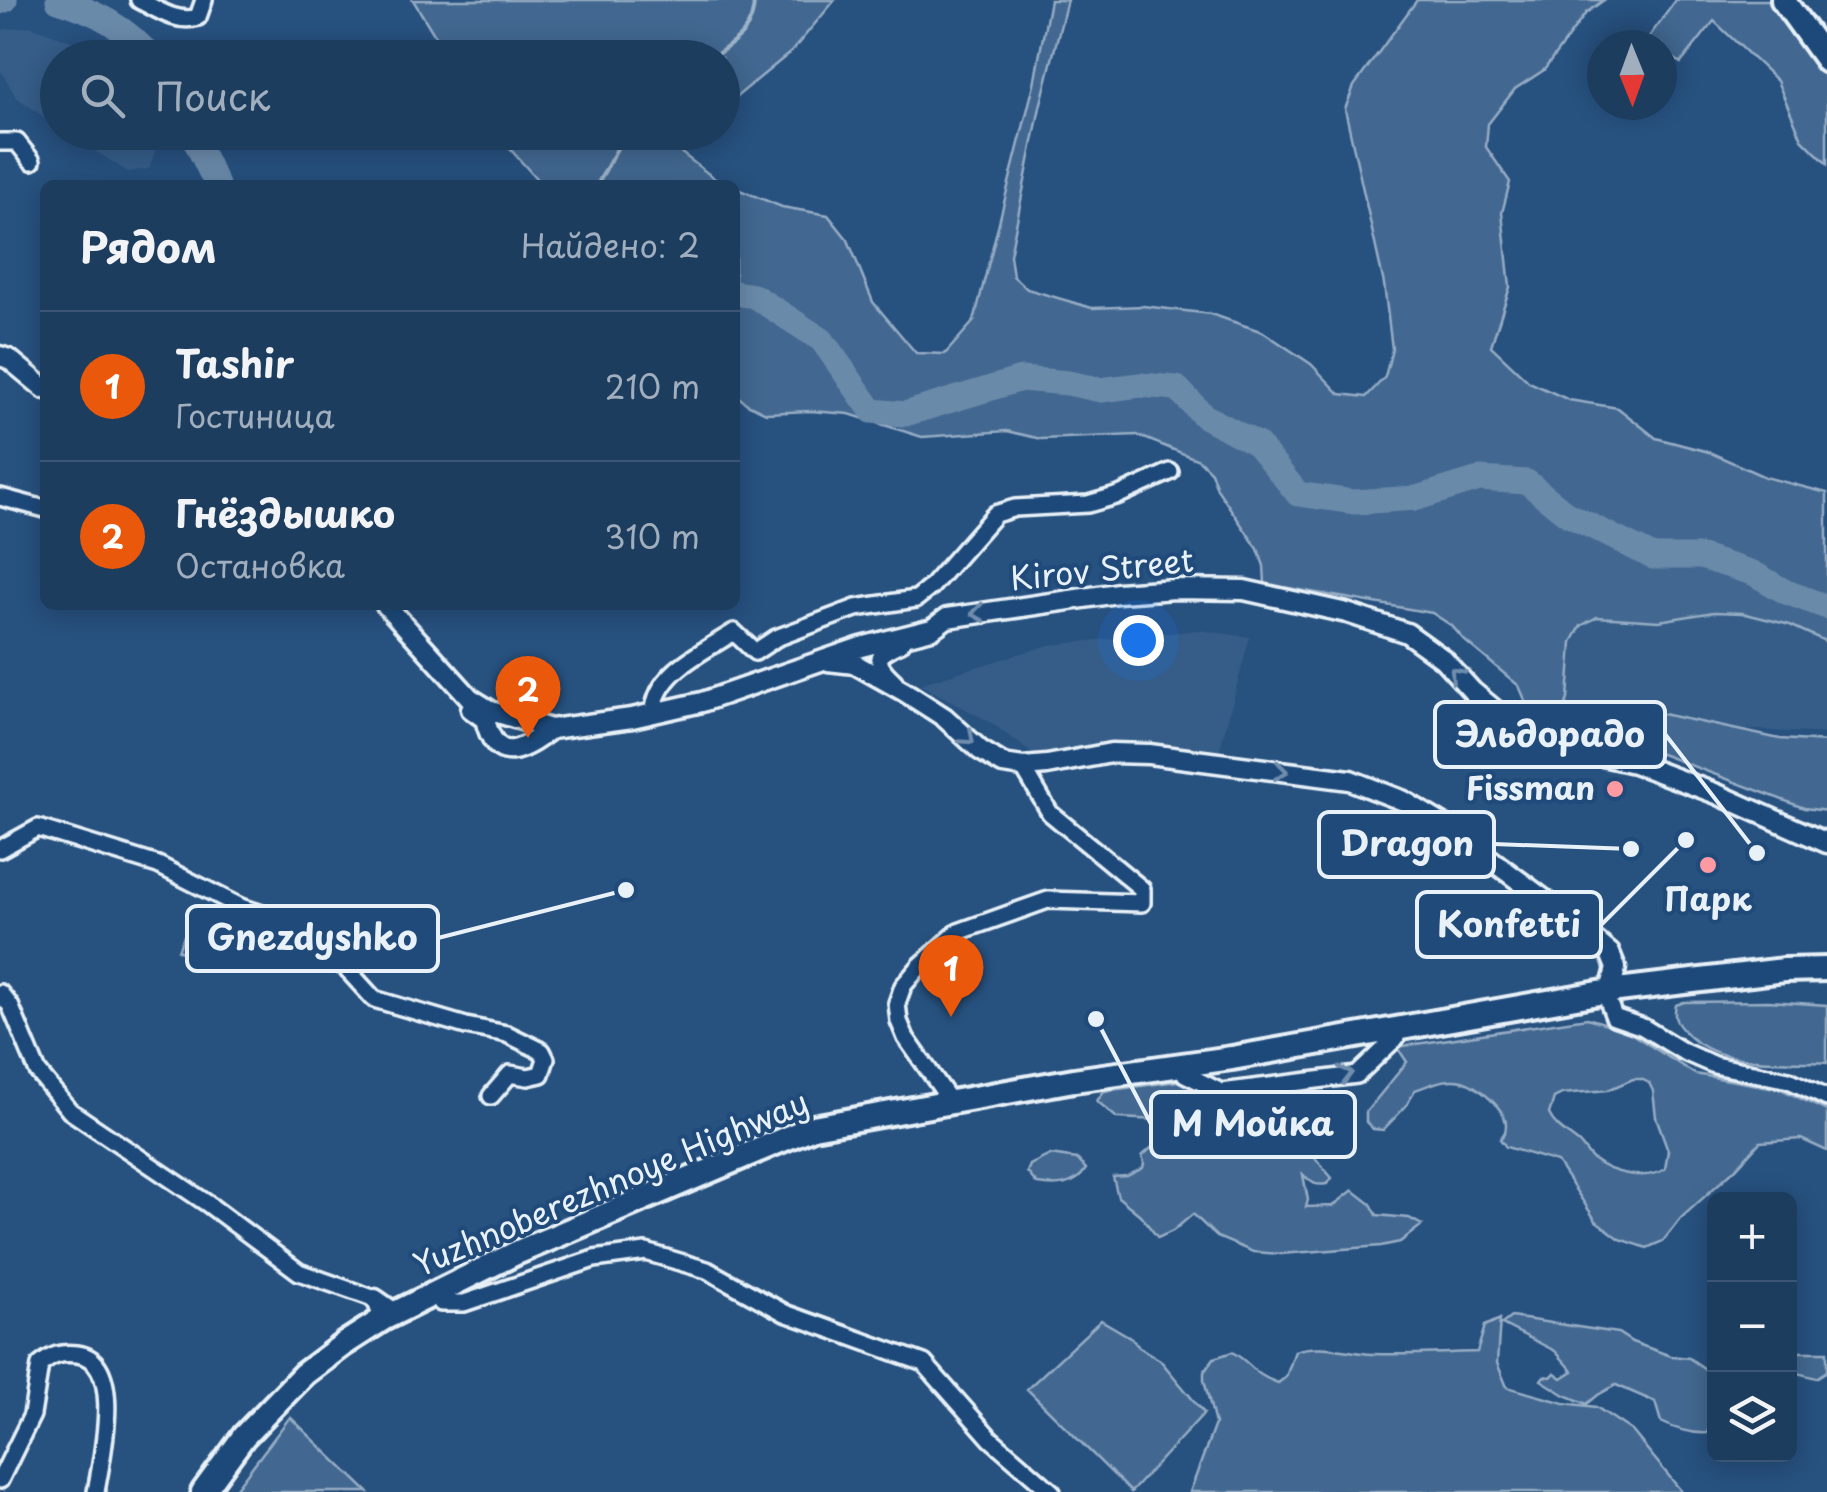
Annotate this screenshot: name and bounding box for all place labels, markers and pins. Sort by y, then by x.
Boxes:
pin: 2 [496,656,560,738]
callout: Эльдорадо [1435,702,1665,767]
place label: Fissman [1466,763,1595,811]
marker: Fissman [1604,778,1626,800]
callout: Dragon [1319,812,1494,877]
marker: Парк [1697,854,1719,876]
place label: Парк [1665,874,1752,922]
callout: Konfetti [1417,892,1601,957]
callout: Gnezdyshko [187,906,438,971]
pin: 1 [918,934,984,1017]
callout: М Мойка [1151,1092,1355,1157]

